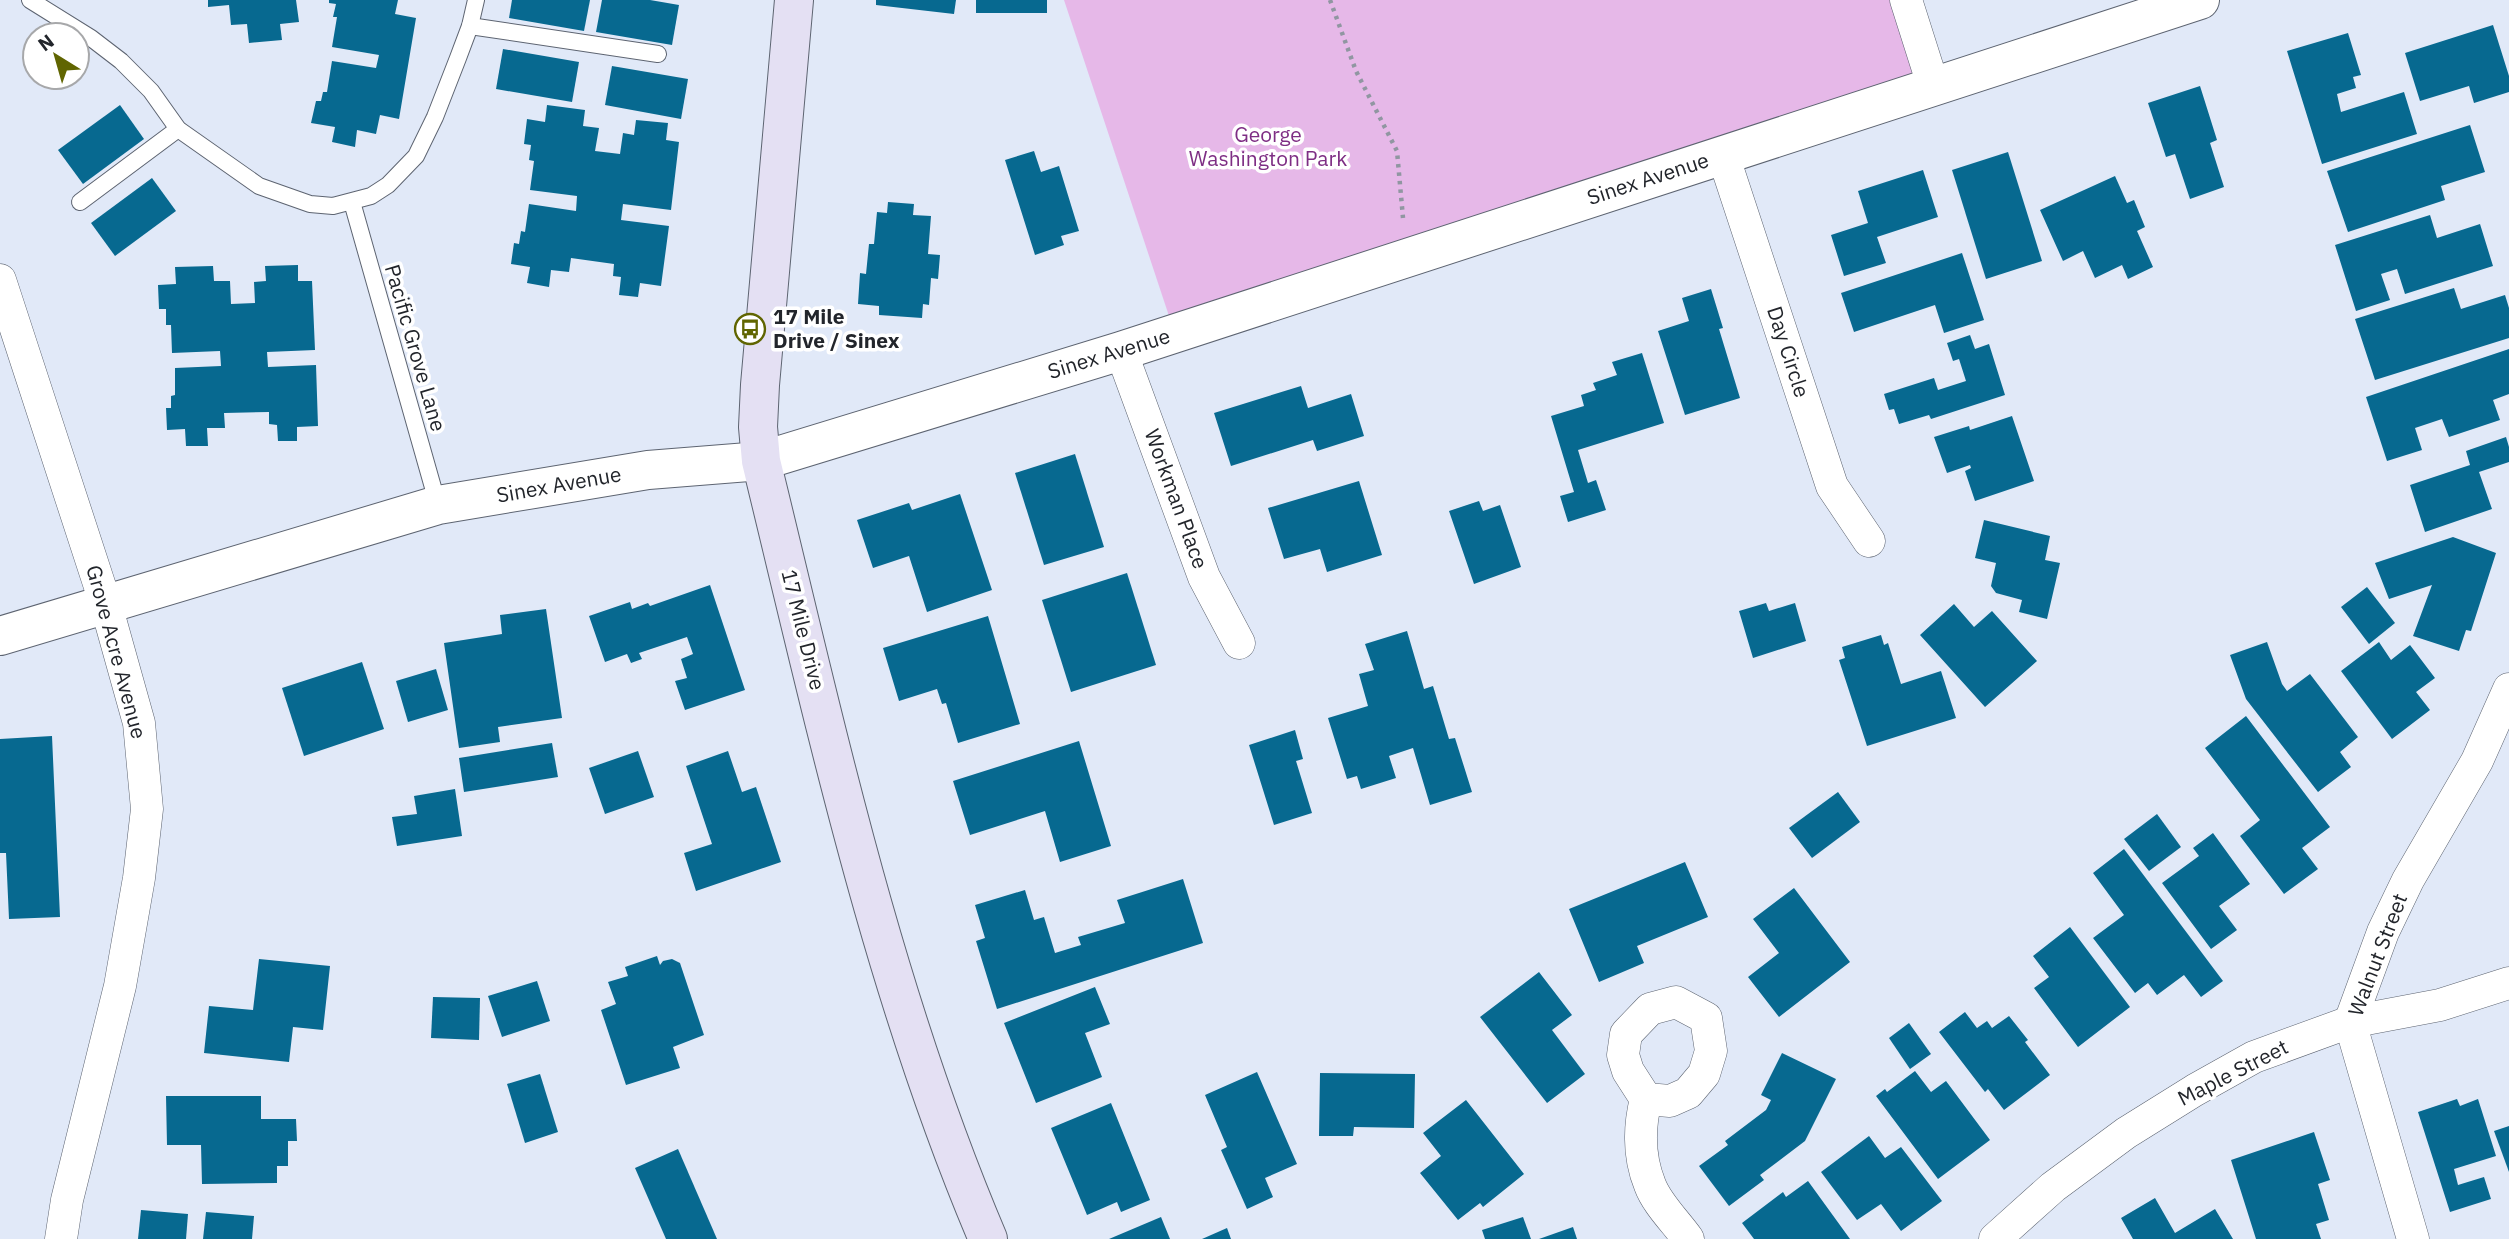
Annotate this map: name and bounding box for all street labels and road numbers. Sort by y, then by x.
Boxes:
street label: Sinex Avenue [1583,145,1712,211]
street label: Pacific Grove Lane [379,261,453,435]
street label: Day Circle [1761,303,1817,401]
street label: Sinex Avenue [1044,321,1173,385]
street label: Workman Place [1139,425,1215,573]
street label: Sinex Avenue [494,459,623,509]
street label: Grove Acre Avenue [80,562,154,742]
street label: 17 Mile Drive [775,567,832,693]
street label: Walnut Street [2341,889,2413,1020]
street label: Maple Street [2173,1032,2292,1112]

